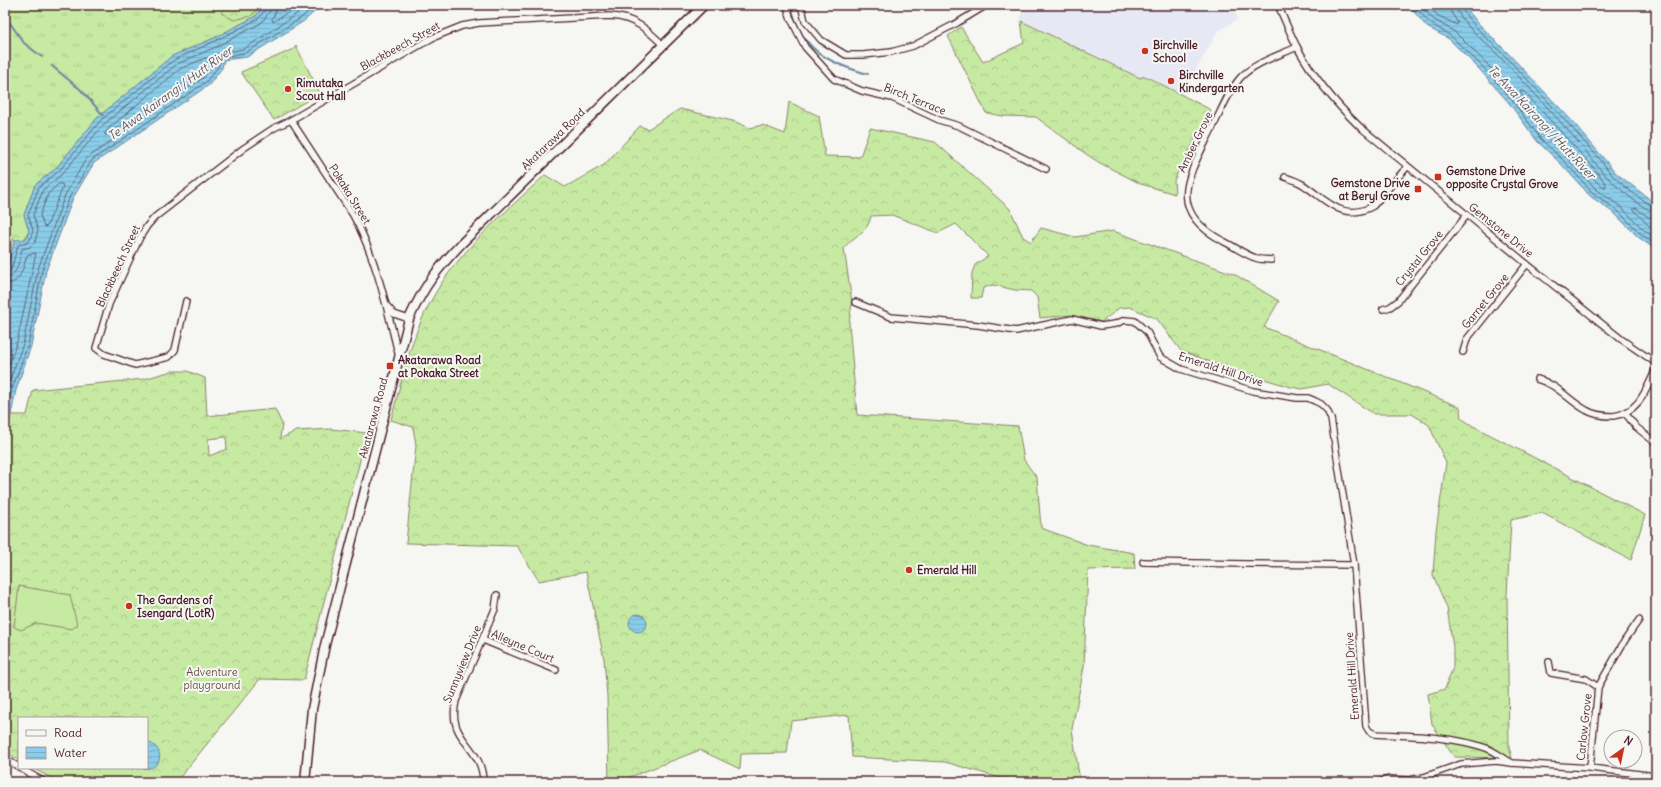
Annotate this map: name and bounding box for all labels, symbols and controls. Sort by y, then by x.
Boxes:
street label: Blackbeech Street [358,18,443,74]
place label: Birchville School [1153,38,1198,65]
water label: Te Awa Kairangi / Hutt River [105,41,237,143]
marker: Birchville School [1140,46,1150,56]
water label: Te Awa Kairangi / Hutt River [1485,62,1600,184]
place label: Birchville Kindergarten [1179,68,1245,96]
place label: Rimutaka Scout Hall [296,76,346,103]
marker: Birchville Kindergarten [1166,76,1176,86]
street label: Birch Terrace [882,80,948,118]
marker: Rimutaka Scout Hall [283,84,293,94]
street label: Akatarawa Road [518,105,588,173]
street label: Amber Grove [1174,109,1216,175]
street label: Pokaka Street [326,161,374,227]
place label: Gemstone Drive opposite Crystal Grove [1446,164,1558,192]
marker: Gemstone Drive opposite Crystal Grove [1433,172,1443,182]
place label: Gemstone Drive at Beryl Grove [1331,176,1410,204]
marker: Gemstone Drive at Beryl Grove [1413,184,1423,194]
street label: Gemstone Drive [1466,200,1536,260]
street label: Blackbeech Street [93,222,143,309]
street label: Crystal Grove [1392,227,1446,289]
street label: Garnet Grove [1458,270,1512,331]
street label: Emerald Hill Drive [1177,349,1265,389]
place label: Akatarawa Road at Pokaka Street [398,353,481,380]
marker: Akatarawa Road at Pokaka Street [385,361,395,371]
street label: Akatarawa Road [356,376,391,460]
place label: Emerald Hill [917,563,976,577]
marker: Emerald Hill [904,565,914,575]
place label: The Gardens of Isengard (LotR) [137,593,215,621]
marker: The Gardens of Isengard (LotR) [124,601,134,611]
street label: Sunnyview Drive [440,623,484,705]
street label: Alleyne Court [489,626,557,666]
street label: Emerald Hill Drive [1342,632,1362,720]
park label: Adventure playground [183,665,241,692]
street label: Carlow Grove [1574,693,1595,761]
legend [18,717,148,769]
text: Road [54,725,82,740]
north arrow [1603,729,1643,769]
text: N [1621,733,1635,749]
text: Water [54,745,87,760]

